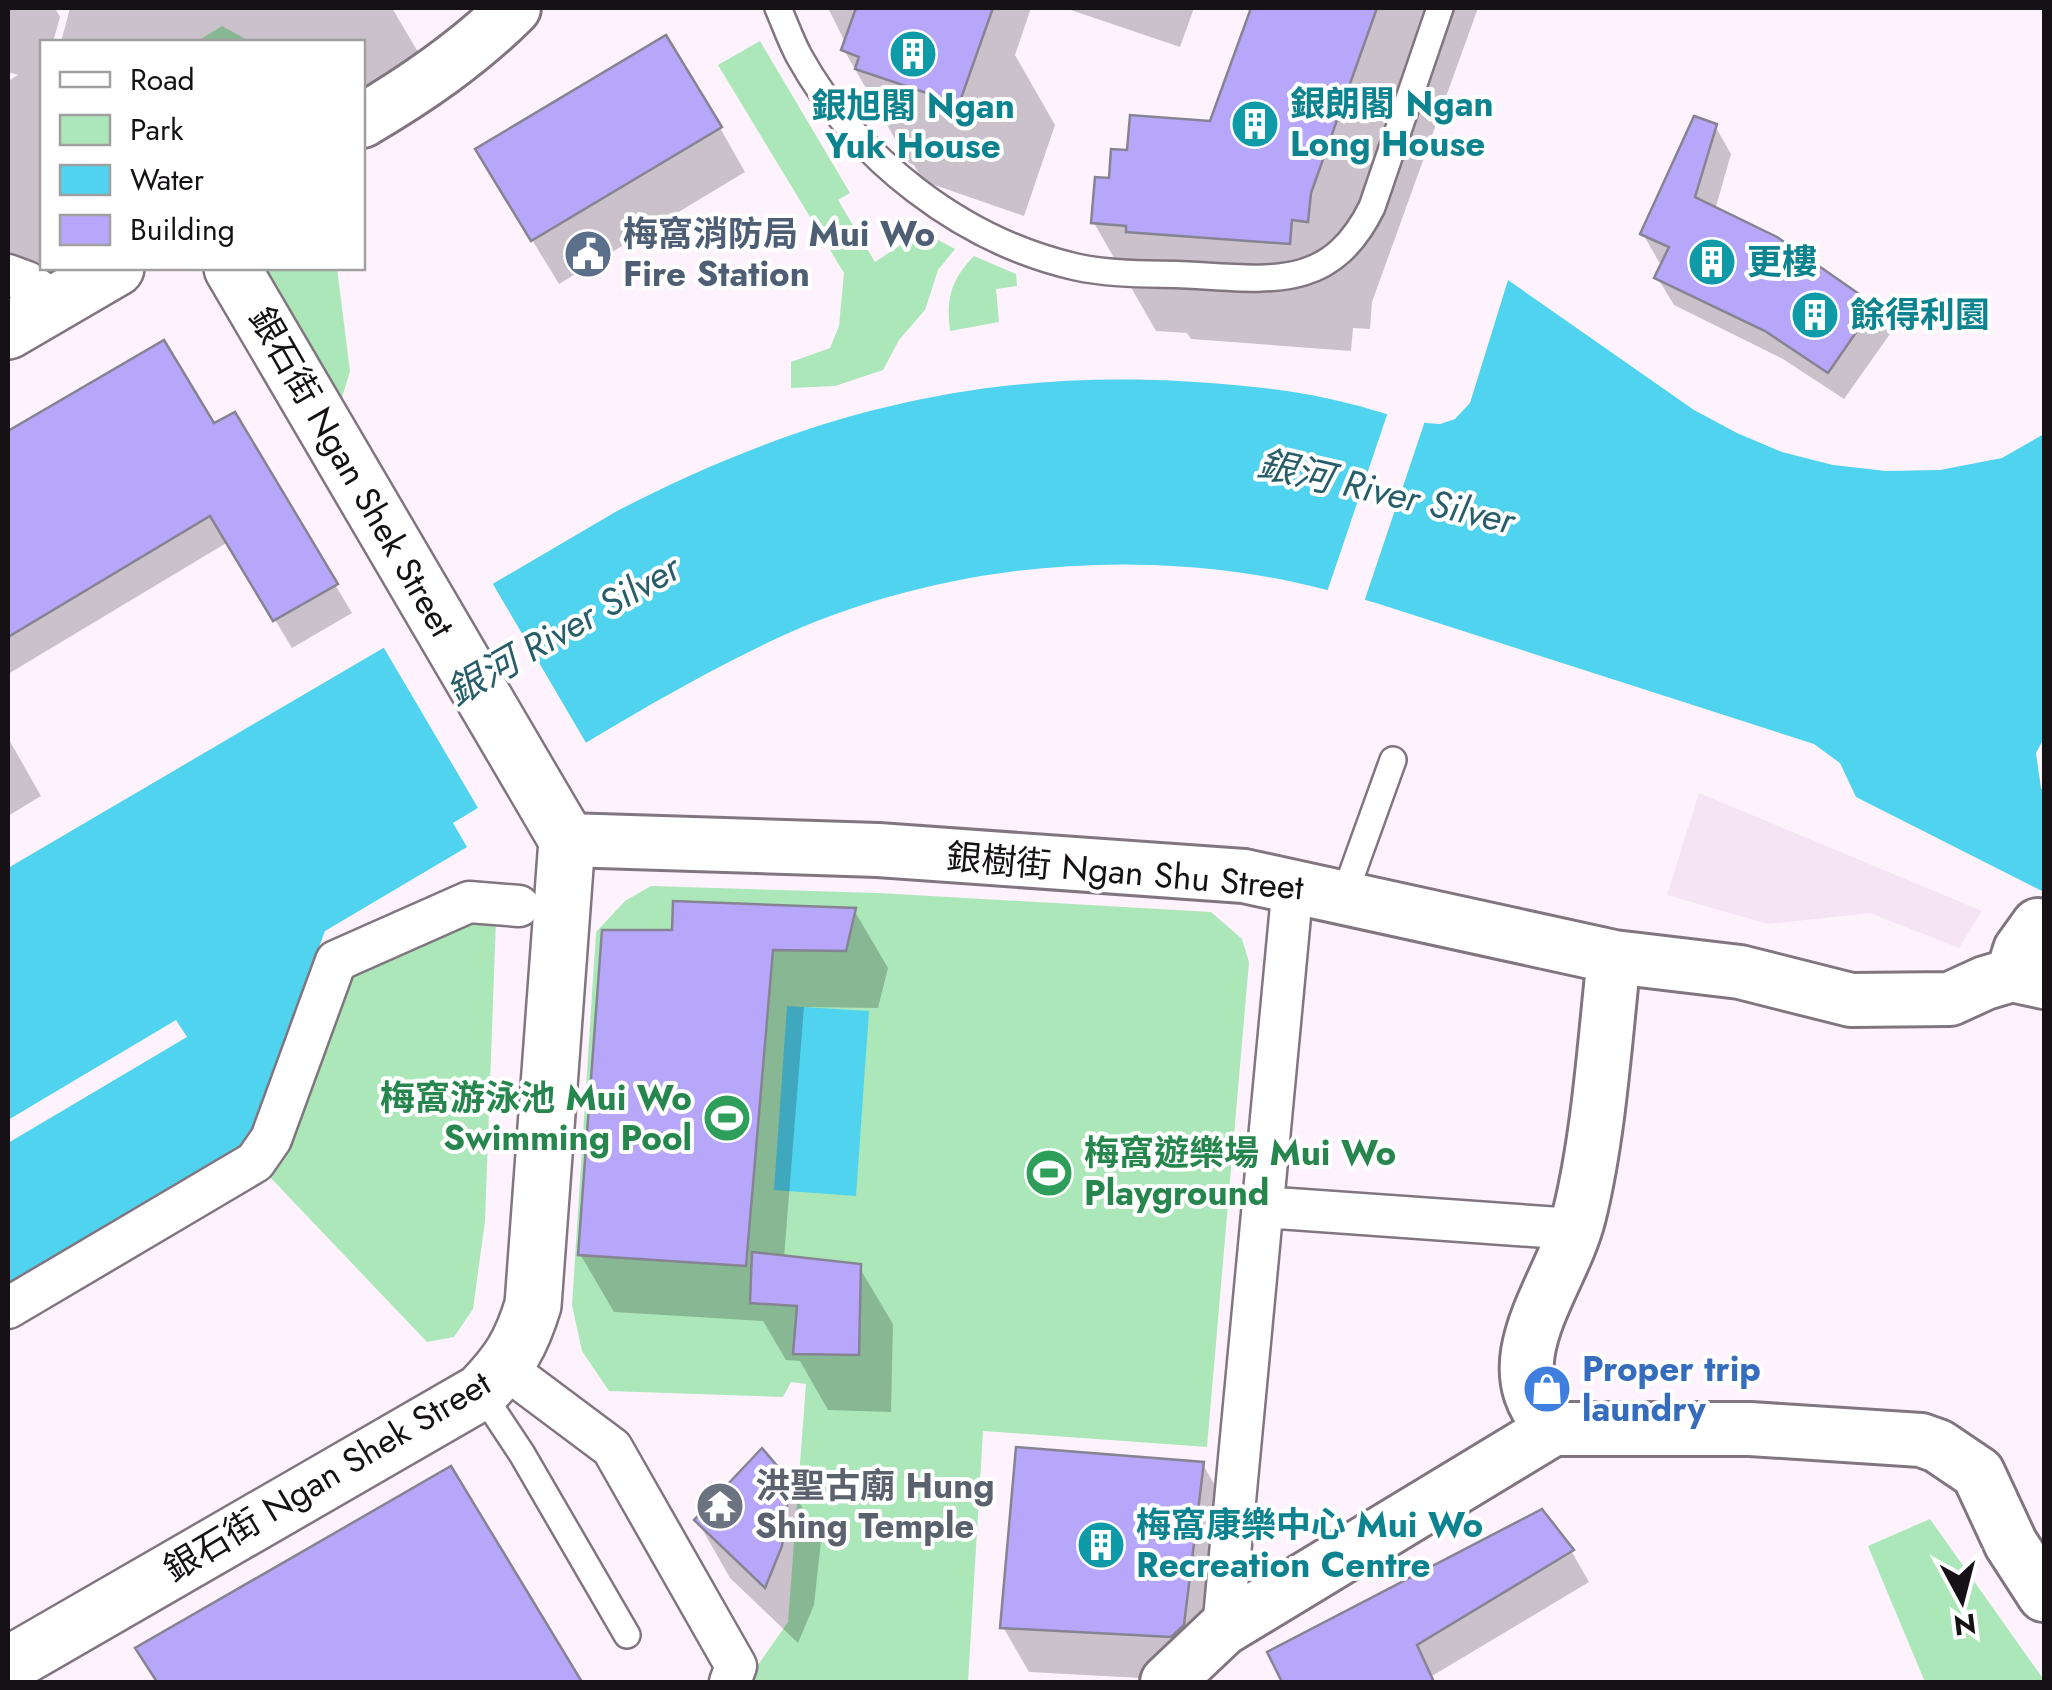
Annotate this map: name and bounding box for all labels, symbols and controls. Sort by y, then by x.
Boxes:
building icon: 銀旭閣 Ngan Yuk House [887,28,939,80]
legend [40,40,365,270]
text: Road [130,58,195,101]
place label: 銀朗閣 Ngan Long House [1290,79,1494,169]
place label: 銀旭閣 Ngan Yuk House [811,81,1015,171]
building icon: 銀朗閣 Ngan Long House [1229,98,1281,150]
text: Park [130,108,184,151]
text: Water [130,158,205,201]
text: Building [130,208,235,251]
place label: 梅窩消防局 Mui Wo Fire Station [623,209,935,299]
public building icon: 梅窩消防局 Mui Wo Fire Station [562,228,614,280]
building icon: 更樓 [1686,236,1738,288]
place label: 更樓 [1747,237,1817,287]
building icon: 餘得利園 [1789,289,1841,341]
place label: 餘得利園 [1850,290,1990,340]
street label: 銀石街 Ngan Shek Street [237,298,467,647]
water label: 銀河 River Silver [1252,435,1522,548]
water label: 銀河 River Silver [436,539,692,719]
street label: 銀樹街 Ngan Shu Street [944,831,1306,913]
place label: 梅窩游泳池 Mui Wo Swimming Pool [380,1073,692,1163]
sports icon: 梅窩游泳池 Mui Wo Swimming Pool [701,1092,753,1144]
place label: 梅窩遊樂場 Mui Wo Playground [1084,1128,1396,1218]
sports icon: 梅窩遊樂場 Mui Wo Playground [1023,1147,1075,1199]
place label: Proper trip laundry [1582,1344,1761,1434]
street label: 銀石街 Ngan Shek Street [154,1358,500,1594]
shop icon: Proper trip laundry [1521,1363,1573,1415]
place label: 洪聖古廟 Hung Shing Temple [755,1461,995,1551]
temple icon: 洪聖古廟 Hung Shing Temple [694,1480,746,1532]
place label: 梅窩康樂中心 Mui Wo Recreation Centre [1136,1500,1483,1590]
building icon: 梅窩康樂中心 Mui Wo Recreation Centre [1075,1519,1127,1571]
north arrow [1912,1550,2012,1650]
text: N [1951,1603,1979,1646]

